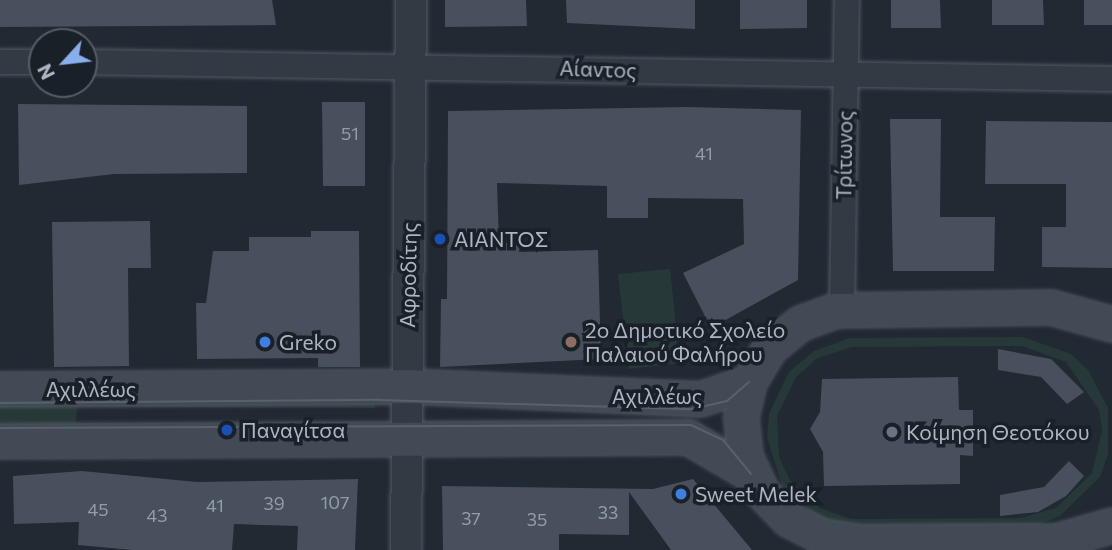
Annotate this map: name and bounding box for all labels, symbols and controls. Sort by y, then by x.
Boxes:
north arrow [28,28,98,98]
street label: Αίαντος [559,55,637,83]
text: N [32,60,59,83]
street label: Τρίτωνος [831,110,857,200]
house number: 51 [341,122,359,144]
house number: 41 [695,142,713,164]
street label: Αφροδίτης [394,222,422,328]
place label: ΑΙΑΝΤΟΣ [454,226,548,252]
marker: ΑΙΑΝΤΟΣ [432,231,448,247]
place label: 2ο Δημοτικό Σχολείο Παλαιού Φαλήρου [585,317,785,367]
place label: Greko [279,329,337,355]
marker: Greko [257,334,273,350]
marker: 2ο Δημοτικό Σχολείο Παλαιού Φαλήρου [563,334,579,350]
street label: Αχιλλέως [46,376,136,402]
street label: Αχιλλέως [612,383,702,409]
place label: Παναγίτσα [241,417,345,443]
place label: Κοίμηση Θεοτόκου [906,419,1090,445]
marker: Παναγίτσα [219,422,235,438]
marker: Κοίμηση Θεοτόκου [884,424,900,440]
place label: Sweet Melek [695,481,817,507]
marker: Sweet Melek [673,486,689,502]
house number: 107 [321,491,349,513]
house number: 39 [263,492,285,514]
house number: 41 [206,494,224,516]
house number: 45 [87,498,109,520]
house number: 33 [598,501,618,523]
house number: 43 [146,504,168,526]
house number: 37 [461,507,481,529]
house number: 35 [527,508,547,530]

